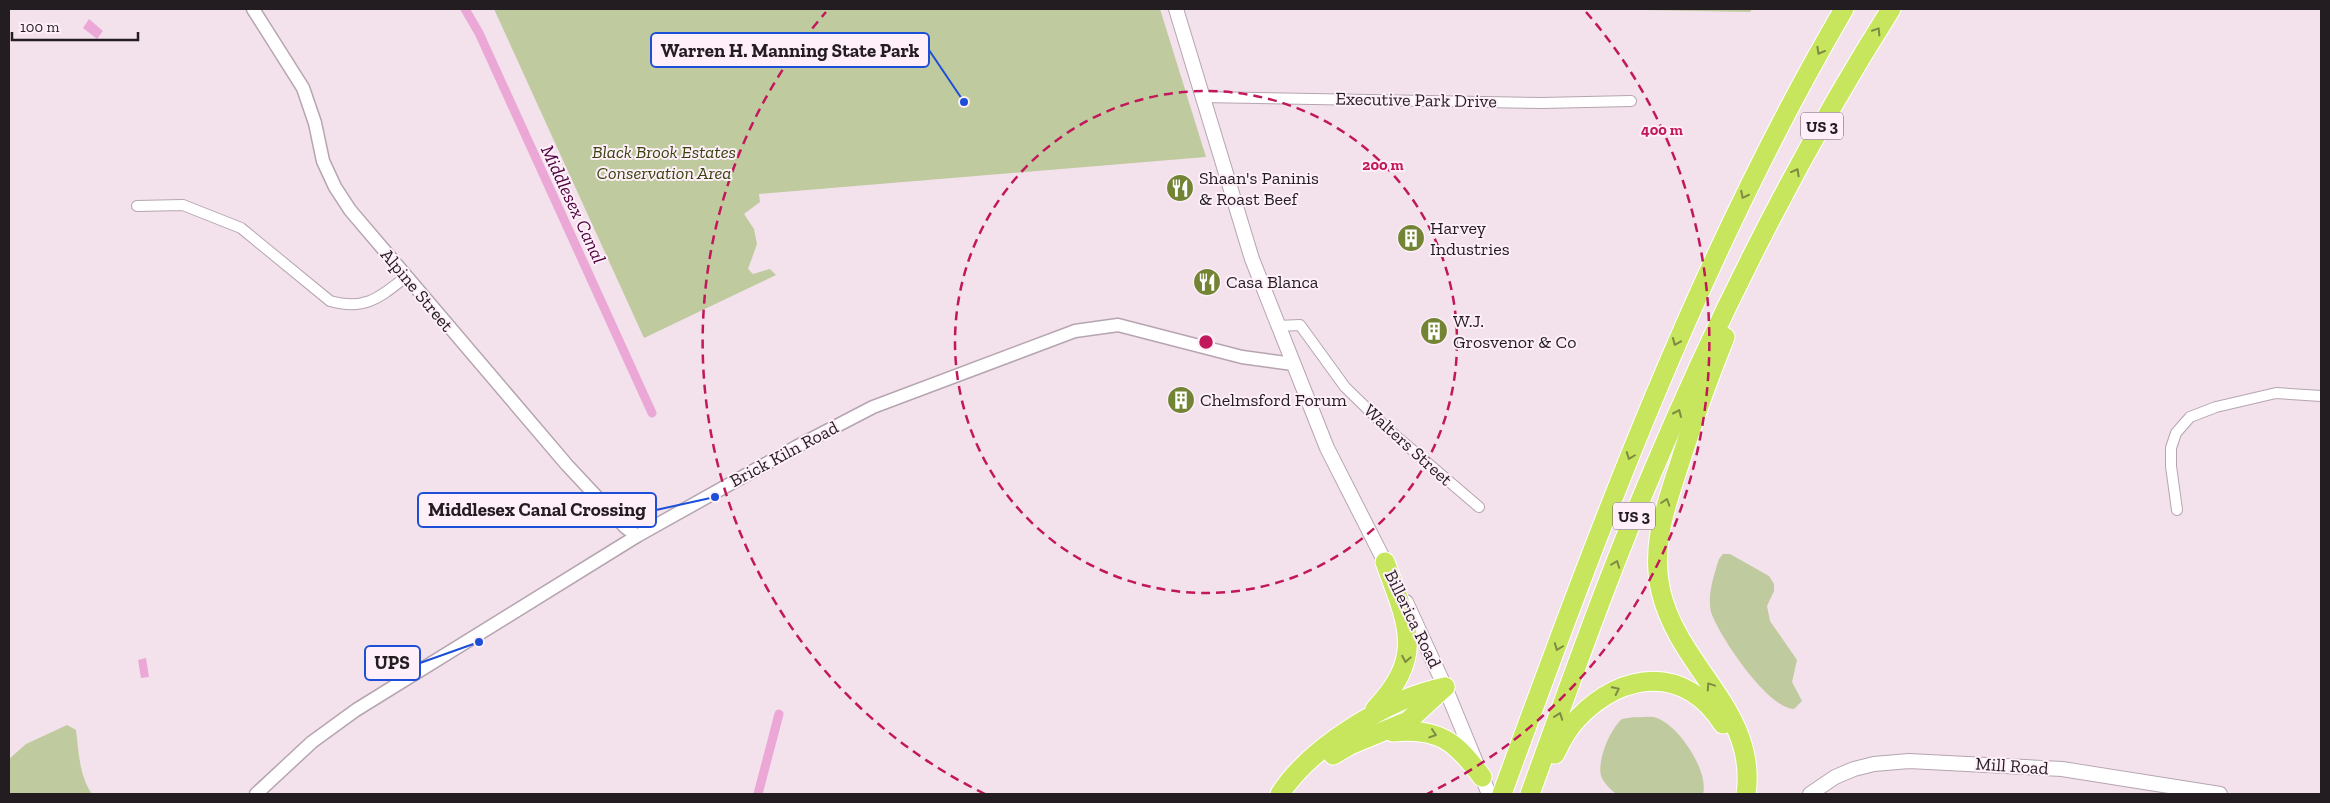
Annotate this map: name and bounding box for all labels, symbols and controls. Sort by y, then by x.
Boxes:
scale bar [12,10,139,42]
text: 100 m [20,18,59,36]
one-way arrow [1871,27,1880,37]
callout: Warren H. Manning State Park [651,33,929,67]
text: Warren H. Manning State Park [661,39,920,62]
one-way arrow [1816,46,1826,55]
street label: Executive Park Drive [1335,88,1497,112]
road number: US 3 [1801,112,1843,140]
text: 400 m [1641,121,1683,139]
water label: Middlesex Canal [536,141,611,267]
park label: Black Brook Estates Conservation Area [592,141,736,184]
text: 200 m [1362,156,1404,174]
place label: Shaan's Paninis & Roast Beef [1199,167,1319,210]
one-way arrow [1790,168,1800,177]
restaurant icon: Shaan's Paninis & Roast Beef [1165,173,1195,203]
one-way arrow [1740,190,1750,199]
place label: Harvey Industries [1430,217,1510,260]
building icon: Harvey Industries [1396,223,1426,253]
street label: Alpine Street [376,244,458,336]
restaurant icon: Casa Blanca [1192,267,1222,297]
place label: Casa Blanca [1226,271,1319,293]
place label: W.J. Grosvenor & Co [1453,310,1576,353]
building icon: W.J. Grosvenor & Co [1419,316,1449,346]
centre of rings [1197,333,1215,351]
one-way arrow [1672,337,1682,346]
building icon: Chelmsford Forum [1166,385,1196,415]
place label: Chelmsford Forum [1200,389,1347,411]
street label: Walters Street [1359,399,1457,491]
one-way arrow [1671,409,1682,418]
street label: Brick Kiln Road [726,416,842,492]
one-way arrow [1626,451,1636,460]
callout: Middlesex Canal Crossing [418,493,656,527]
text: Middlesex Canal Crossing [428,498,646,521]
one-way arrow [1661,498,1671,507]
road number: US 3 [1613,502,1655,530]
one-way arrow [1610,560,1620,568]
street label: Billerica Road [1380,566,1446,672]
one-way arrow [1553,642,1563,650]
callout: UPS [365,646,420,680]
text: UPS [374,651,410,674]
one-way arrow [1401,655,1412,664]
one-way arrow [1707,682,1716,691]
one-way arrow [1611,686,1620,696]
one-way arrow [1553,712,1563,721]
one-way arrow [1428,728,1436,738]
street label: Mill Road [1975,752,2049,780]

